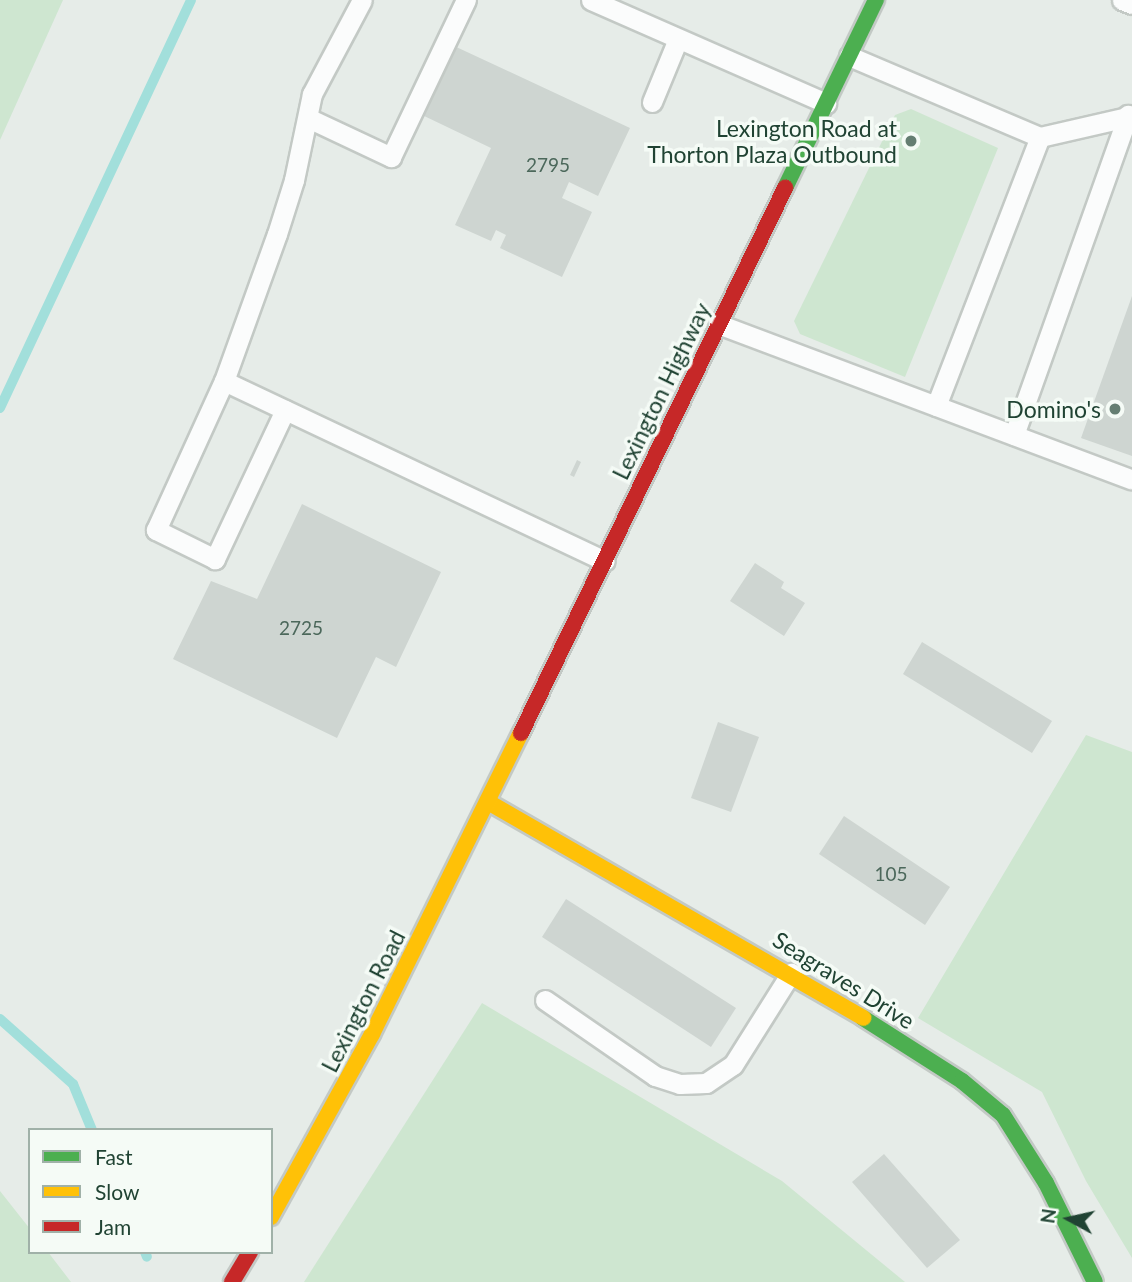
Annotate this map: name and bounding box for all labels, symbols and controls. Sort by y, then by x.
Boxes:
place label: Lexington Road at Thorton Plaza Outbound [647,114,897,168]
marker: Lexington Road at Thorton Plaza Outbound [903,133,919,149]
house number: 2795 [526,154,570,176]
street label: Lexington Highway [606,298,716,484]
place label: Domino's [1006,395,1101,423]
marker: Domino's [1107,401,1123,417]
house number: 2725 [279,617,323,639]
house number: 105 [874,863,908,885]
street label: Lexington Road [315,925,411,1077]
street label: Seagraves Drive [768,925,920,1035]
legend [28,1128,273,1254]
text: Fast [95,1144,132,1169]
text: Slow [95,1179,139,1204]
north arrow [1034,1184,1104,1254]
text: N [1035,1207,1060,1225]
text: Jam [95,1214,131,1239]

